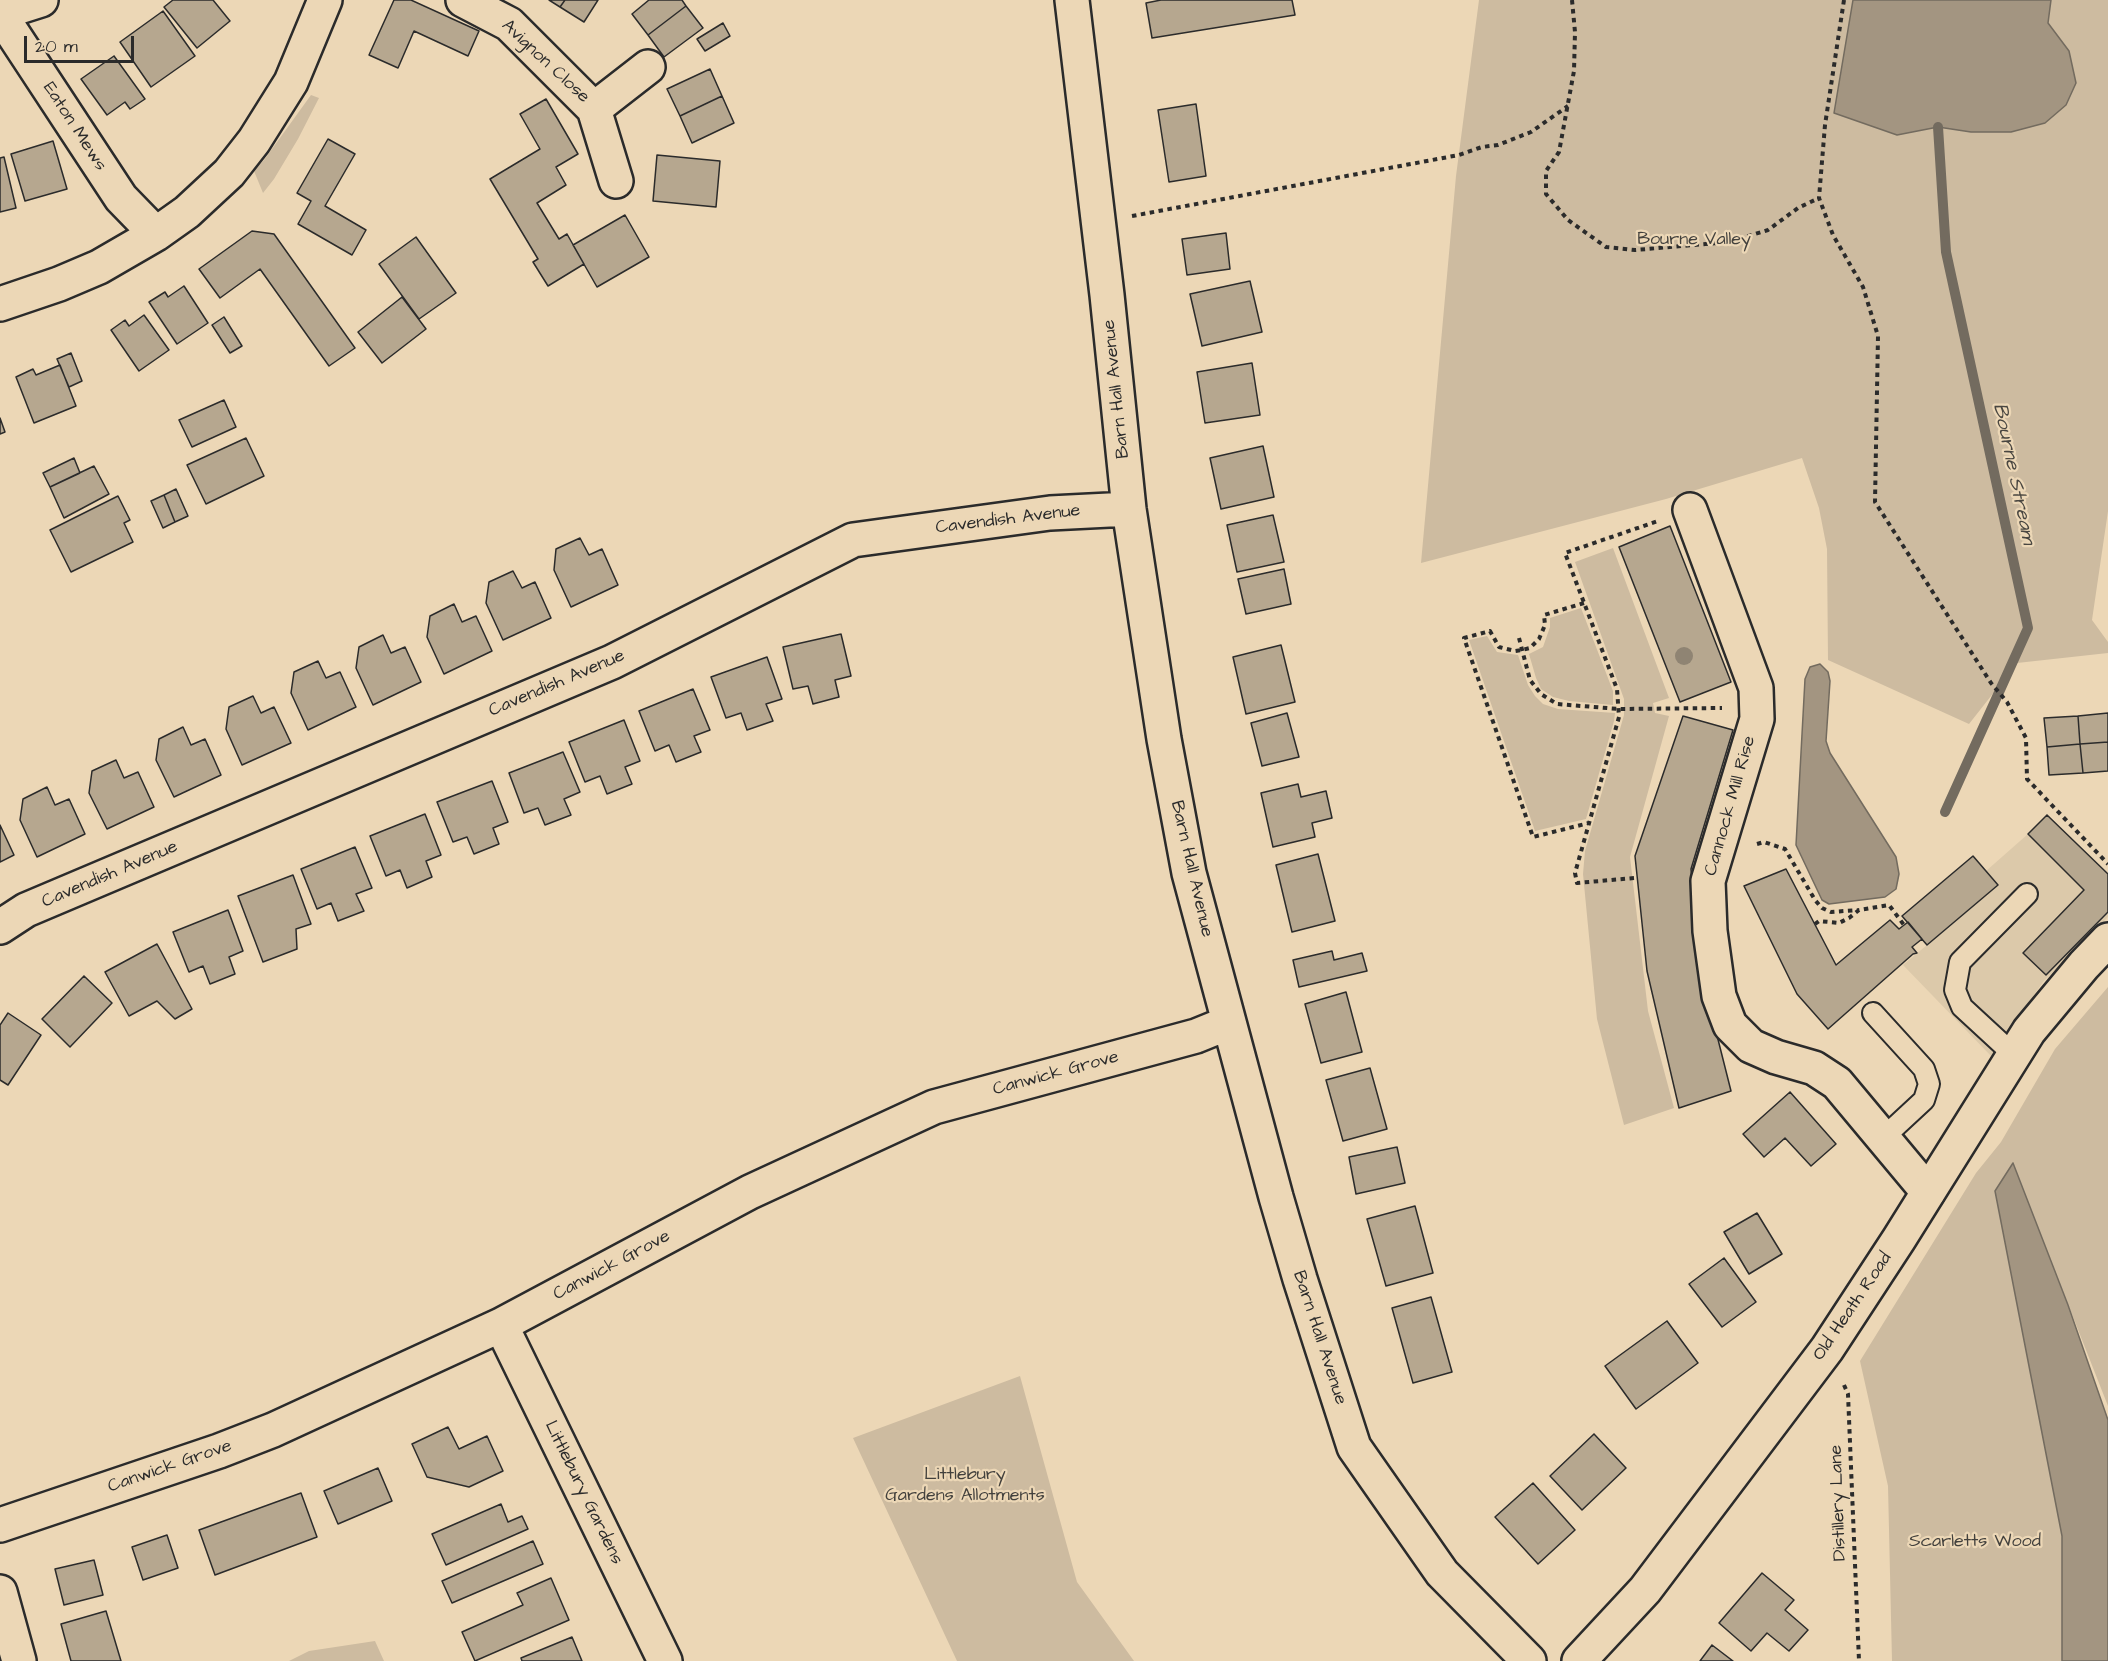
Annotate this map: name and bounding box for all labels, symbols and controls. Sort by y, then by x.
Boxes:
street label: Avignon Close [496,16,594,108]
scale bar [27,24,136,62]
text: 20 m [35,34,78,59]
street label: Eaton Mews [37,78,111,176]
park label: Bourne Valley [1637,229,1751,251]
street label: Barn Hall Avenue [1099,319,1135,459]
water label: Bourne Stream [1986,401,2040,547]
street label: Cavendish Avenue [934,500,1082,540]
street label: Cavendish Avenue [486,646,628,722]
street label: Cannock Mill Rise [1701,734,1761,878]
street label: Barn Hall Avenue [1165,799,1217,939]
street label: Cavendish Avenue [39,837,181,913]
street label: Canwick Grove [991,1047,1121,1101]
street label: Canwick Grove [550,1226,674,1306]
street label: Old Heath Road [1809,1249,1897,1365]
street label: Barn Hall Avenue [1287,1268,1351,1408]
street label: Littlebury Gardens [539,1418,627,1568]
street label: Canwick Grove [105,1436,235,1498]
street label: Distillery Lane [1826,1445,1852,1561]
park label: Littlebury Gardens Allotments [885,1464,1045,1506]
park label: Scarletts Wood [1909,1531,2041,1553]

